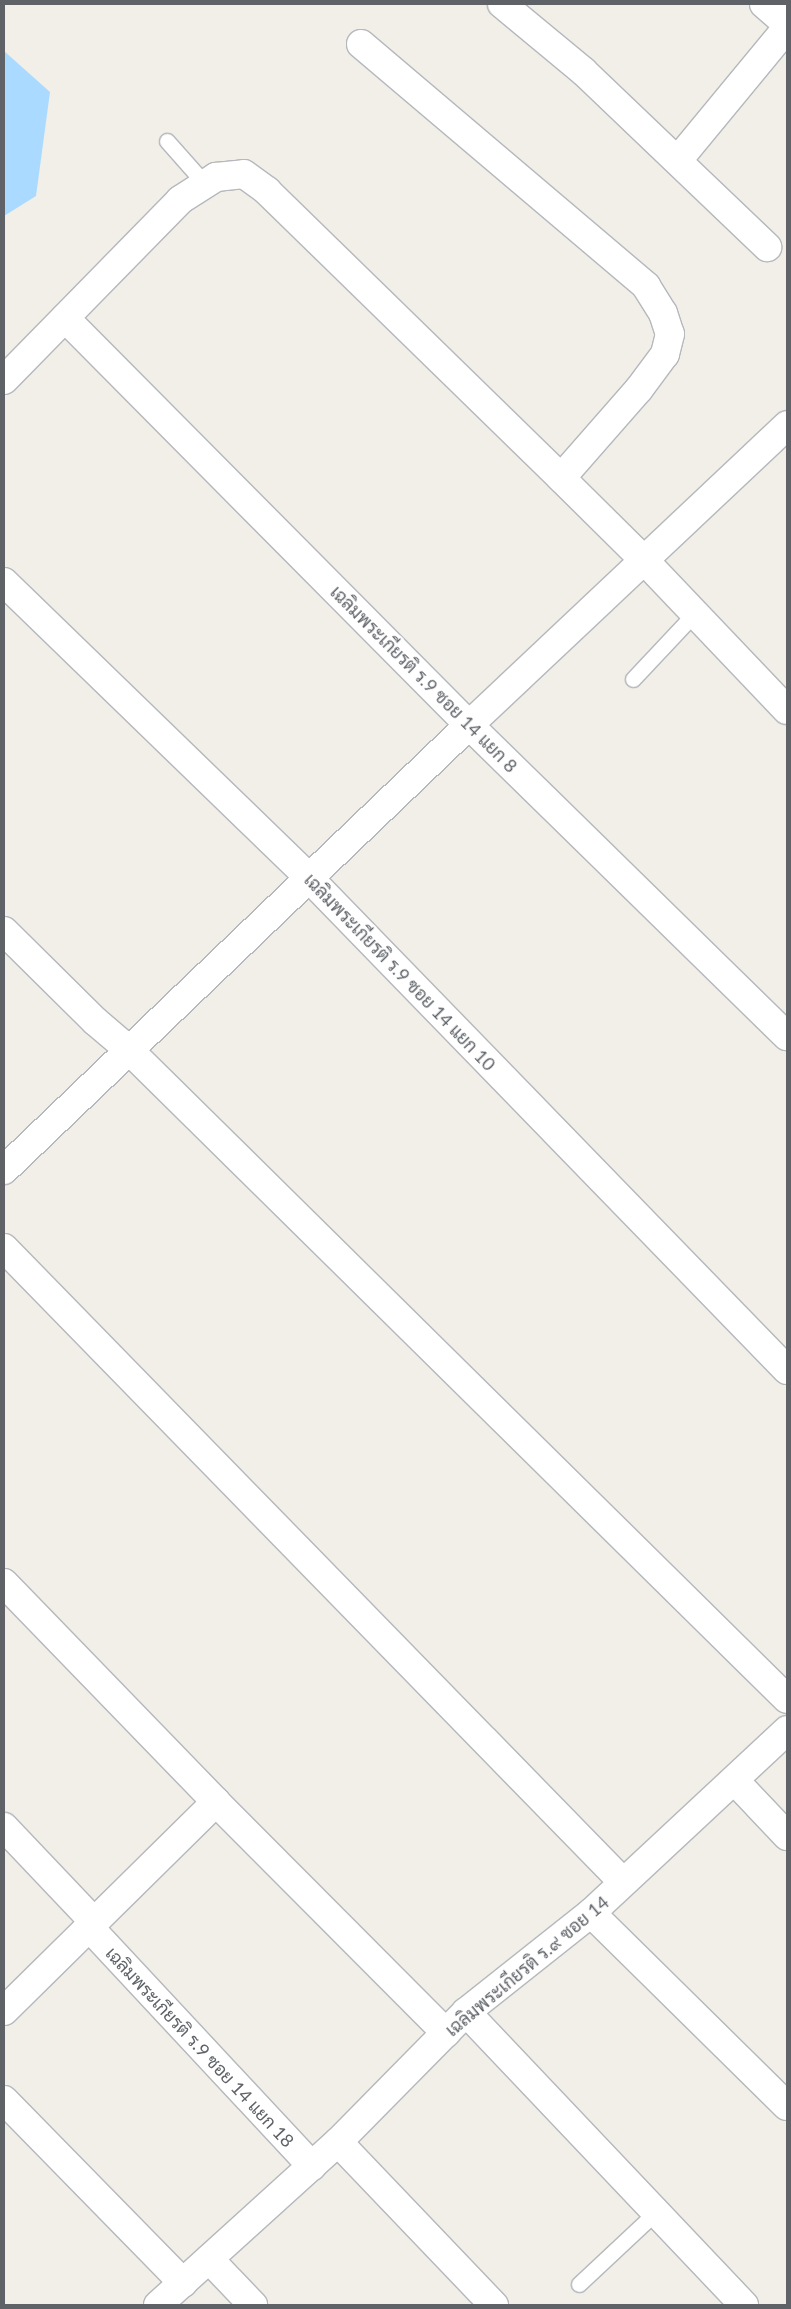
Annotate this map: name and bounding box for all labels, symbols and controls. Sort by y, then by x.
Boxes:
street label: เฉลิมพระเกียรติ ร.9 ซอย 14 แยก 8 [326,581,522,777]
street label: เฉลิมพระเกียรติ ร.9 ซอย 14 แยก 10 [300,869,500,1075]
street label: เฉลิมพระเกียรติ ร.๙ ซอย 14 [441,1891,613,2041]
street label: เฉลิมพระเกียรติ ร.9 ซอย 14 แยก 18 [101,1942,299,2152]

